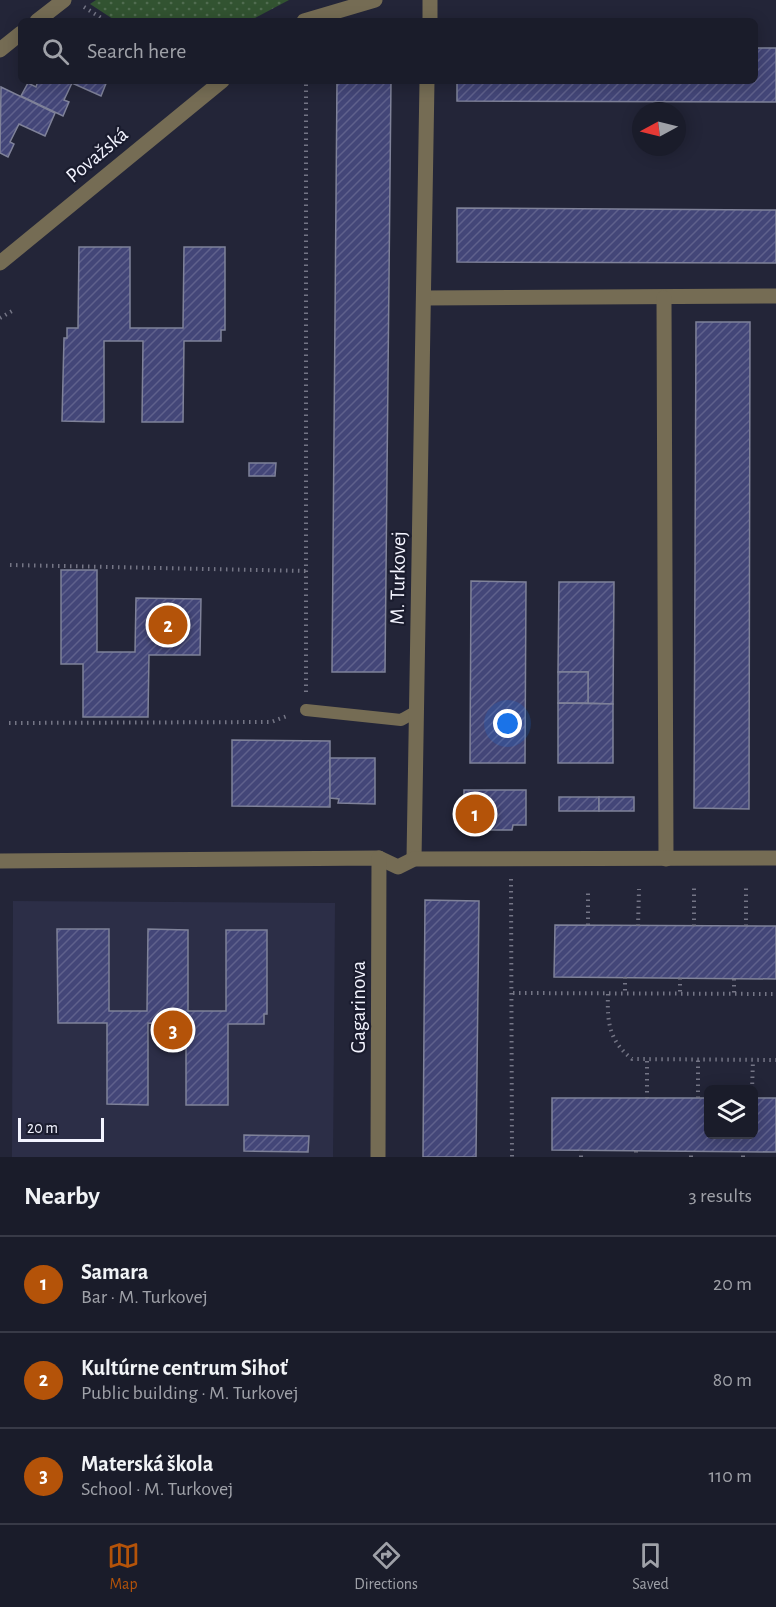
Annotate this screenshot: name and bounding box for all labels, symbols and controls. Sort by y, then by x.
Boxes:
search box [18,18,758,84]
icon: search [39,35,72,68]
text: Search here [87,40,186,62]
north arrow [632,102,686,156]
street label: Považská [62,123,132,187]
street label: M. Turkovej [387,531,409,625]
pin: 2 [148,602,188,648]
your location [493,709,522,738]
pin: 1 [456,792,494,836]
street label: Gagarinova [348,960,369,1053]
pin: 3 [154,1008,192,1052]
map controls [704,1085,758,1139]
button: layers [704,1085,758,1139]
scale bar [18,1115,104,1142]
text: 20 m [27,1120,58,1136]
text: Nearby [24,1183,100,1209]
text: 3 results [688,1186,752,1206]
text: Samara [81,1261,148,1283]
text: 1 [40,1274,47,1294]
text: 20 m [713,1274,752,1294]
text: Bar · M. Turkovej [81,1287,208,1307]
text: Kultúrne centrum Sihoť [81,1357,288,1379]
text: 2 [39,1370,48,1390]
text: 80 m [713,1370,752,1390]
text: Public building · M. Turkovej [81,1383,299,1403]
text: Materská škola [81,1453,213,1475]
text: 3 [39,1466,48,1486]
text: 110 m [708,1466,752,1486]
text: School · M. Turkovej [81,1479,233,1499]
tab: Map [107,1539,140,1594]
tab: Directions [354,1539,418,1594]
tab: Saved [632,1539,669,1594]

